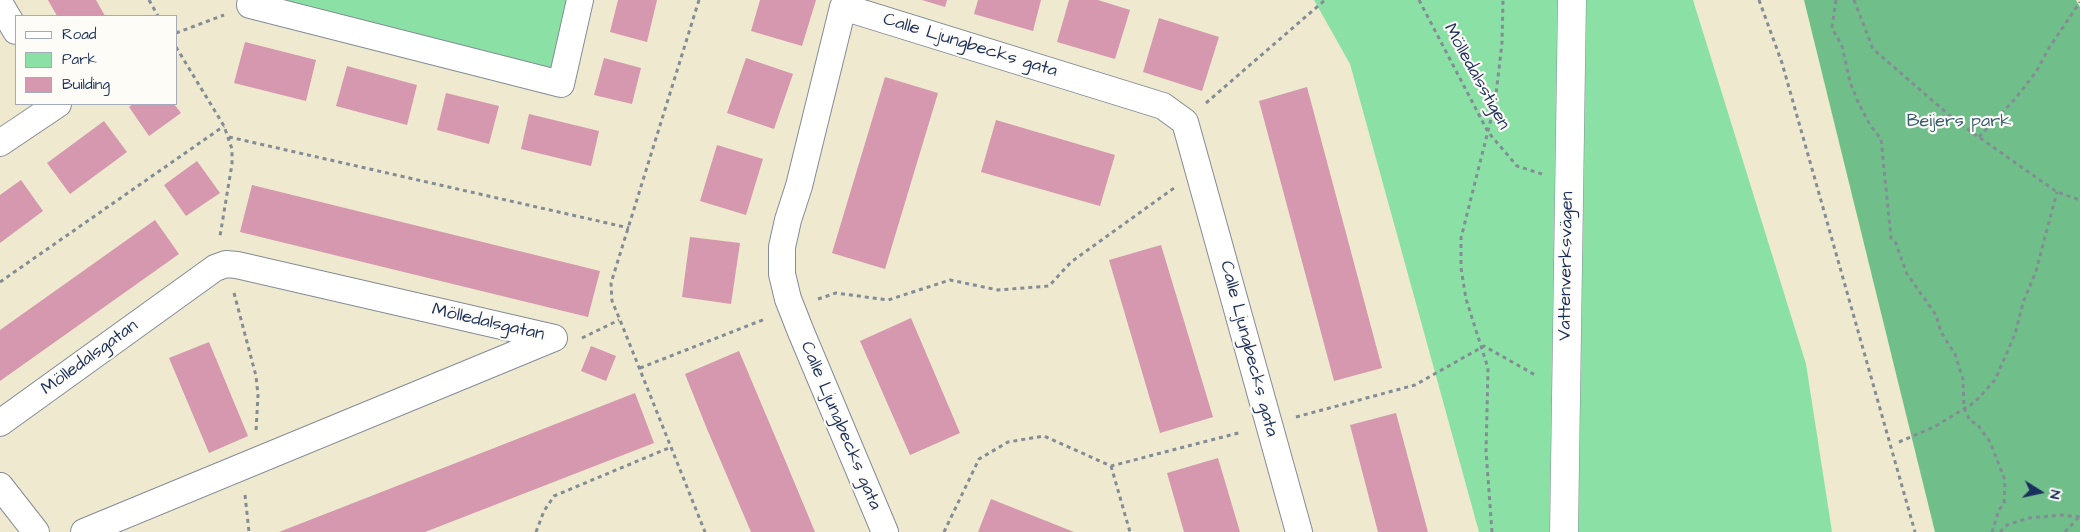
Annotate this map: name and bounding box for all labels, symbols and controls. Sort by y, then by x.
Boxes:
street label: Calle Ljungbecks gata [880,9,1060,83]
legend [15,15,178,105]
street label: Mölledalsstigen [1438,20,1514,134]
text: Road [62,24,96,45]
text: Park [62,49,97,70]
text: Building [62,74,110,95]
park label: Beijers park [1907,111,2011,133]
street label: Vattenverksvägen [1555,191,1579,341]
street label: Calle Ljungbecks gata [1214,259,1282,439]
street label: Mölledalsgatan [430,300,546,346]
street label: Mölledalsgatan [37,316,143,400]
street label: Calle Ljungbecks gata [795,338,885,514]
north arrow [2015,467,2065,517]
text: N [2044,489,2065,501]

